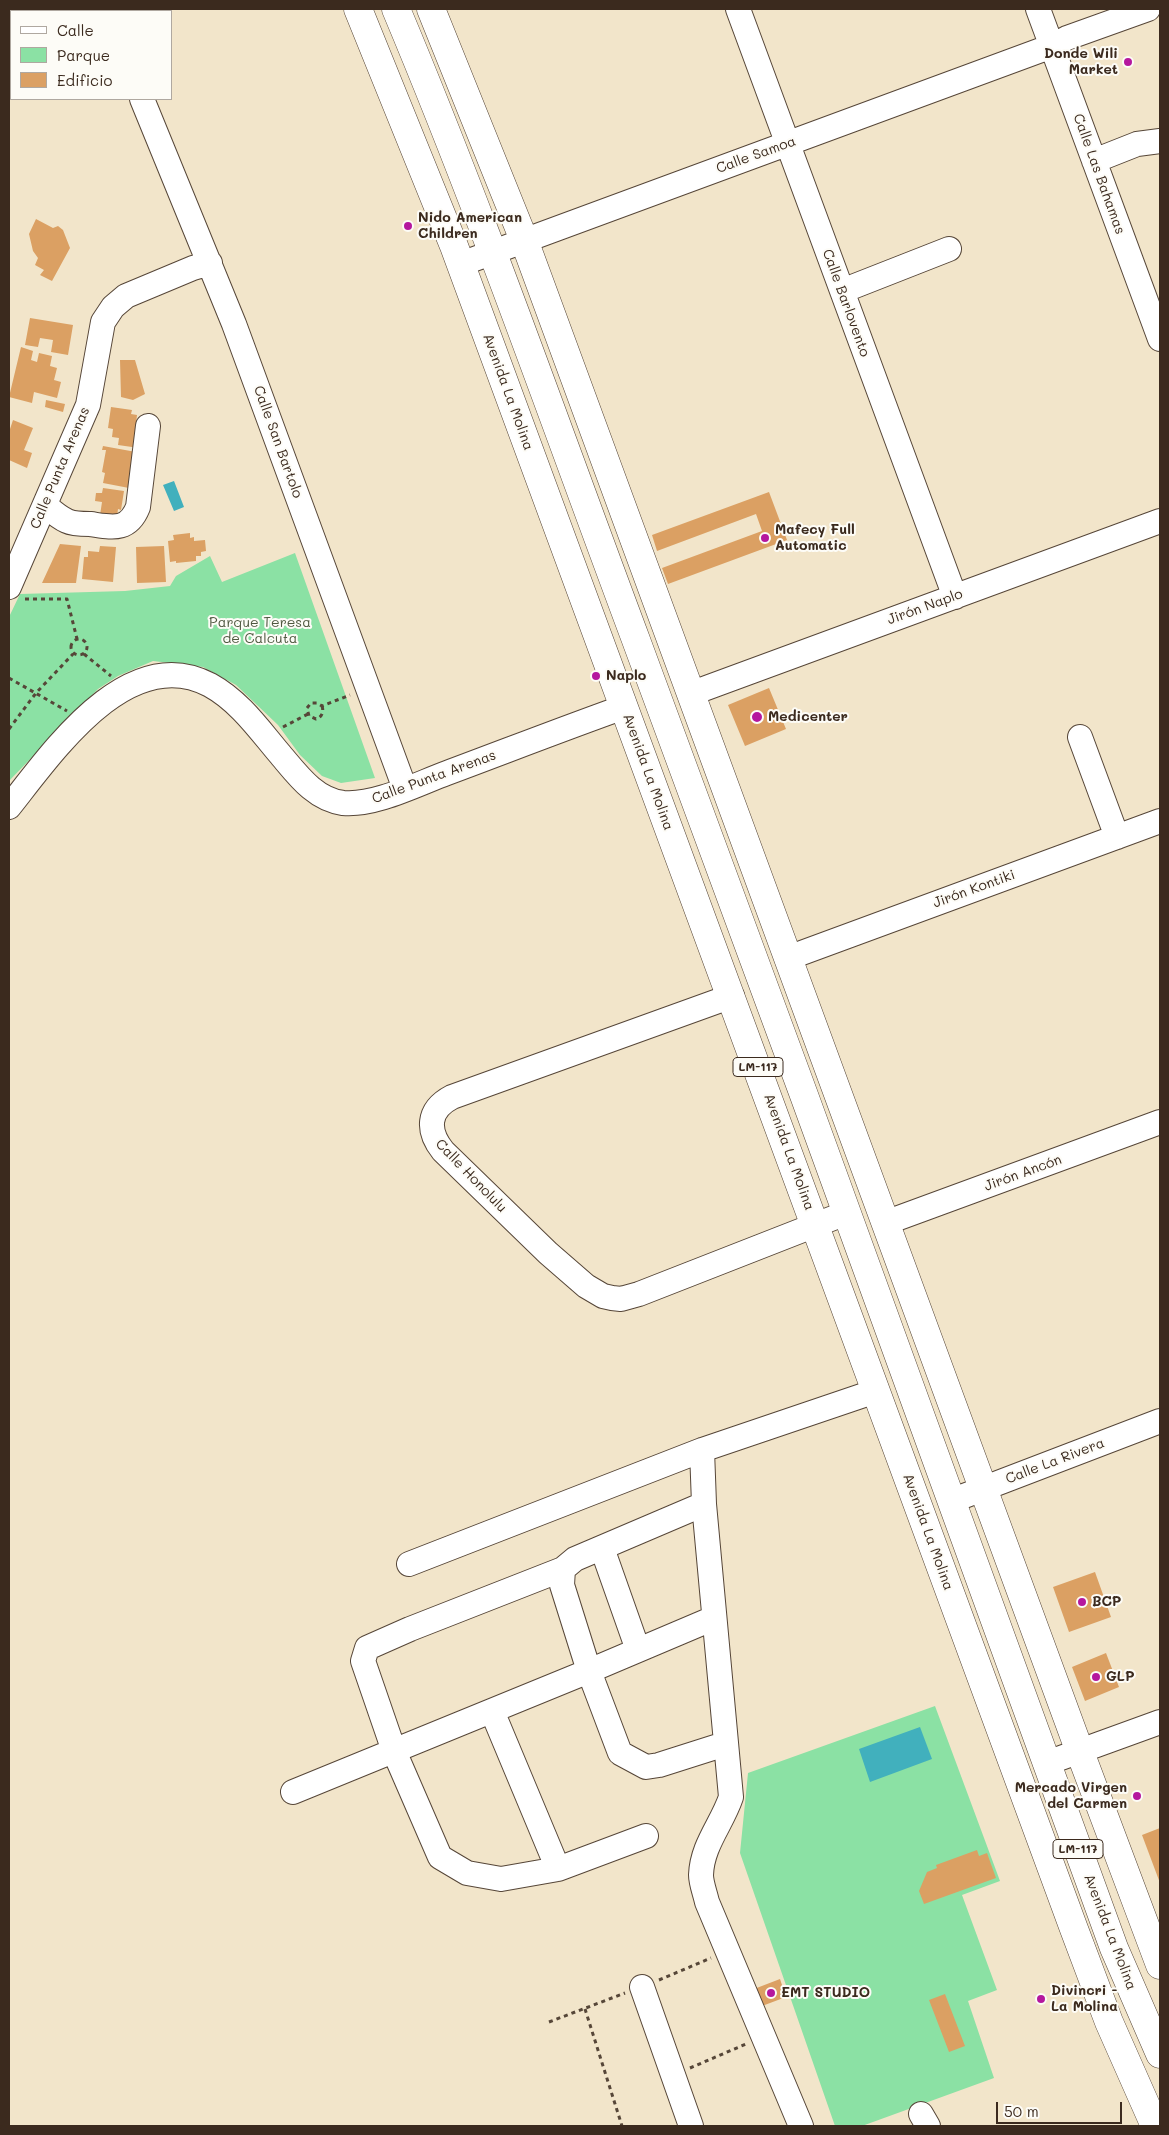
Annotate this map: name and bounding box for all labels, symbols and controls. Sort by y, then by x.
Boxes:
legend [10,10,172,100]
text: Calle [57,20,94,40]
text: Parque [57,45,110,65]
place label: Donde Wili Market [1044,46,1118,78]
marker: Donde Wili Market [1122,56,1134,68]
text: Edificio [57,70,112,90]
street label: Calle Las Bahamas [1069,111,1129,237]
street label: Calle Samoa [714,133,798,177]
place label: Nido American Children [418,210,522,242]
marker: Nido American Children [402,220,414,232]
street label: Calle Barlovento [819,247,873,359]
street label: Avenida La Molina [479,331,537,453]
street label: Calle San Bartolo [250,383,306,501]
street label: Calle Punta Arenas [27,404,93,532]
place label: Mafecy Full Automatic [775,522,855,554]
marker: Mafecy Full Automatic [759,532,771,544]
street label: Jirón Naplo [885,586,965,628]
park label: Parque Teresa de Calcuta [209,615,311,648]
place label: Naplo [606,668,646,684]
marker: Naplo [590,670,602,682]
place label: Medicenter [768,709,848,725]
marker: Medicenter [750,710,764,724]
street label: Avenida La Molina [619,711,677,833]
street label: Calle Punta Arenas [370,747,498,807]
street label: Jirón Kontiki [931,866,1017,912]
road number: LM-117 [733,1058,783,1076]
street label: Avenida La Molina [760,1091,818,1213]
street label: Calle Honolulu [432,1136,510,1216]
street label: Jirón Ancón [982,1151,1064,1195]
street label: Calle La Rivera [1003,1434,1107,1488]
street label: Avenida La Molina [899,1471,957,1593]
place label: BCP [1092,1594,1121,1610]
marker: BCP [1076,1596,1088,1608]
place label: GLP [1106,1669,1134,1685]
marker: GLP [1090,1671,1102,1683]
place label: Mercado Virgen del Carmen [1015,1780,1127,1812]
marker: Mercado Virgen del Carmen [1131,1790,1143,1802]
road number: LM-117 [1053,1840,1103,1858]
street label: Avenida La Molina [1080,1872,1140,1992]
place label: Divincri - La Molina [1051,1983,1118,2015]
place label: EMT STUDIO [781,1985,870,2001]
marker: EMT STUDIO [765,1987,777,1999]
marker: Divincri - La Molina [1035,1993,1047,2005]
scale bar [999,2092,1125,2124]
text: 50 m [1004,2101,1039,2121]

